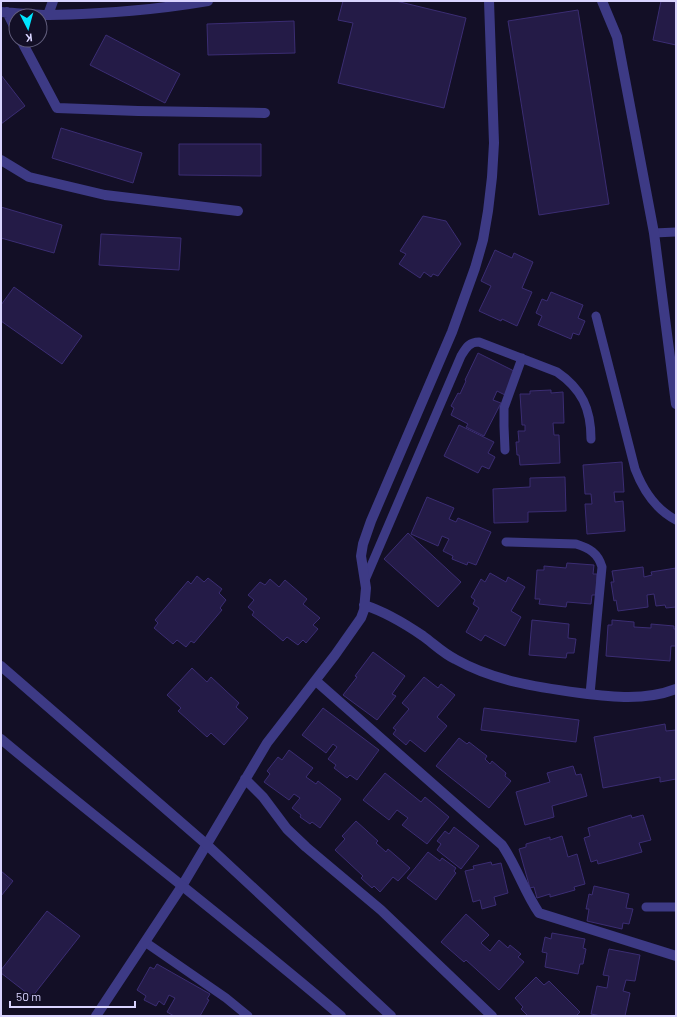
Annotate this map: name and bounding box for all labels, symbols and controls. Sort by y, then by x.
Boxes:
north arrow [8,8,48,48]
text: K [25,32,33,45]
scale bar [10,983,135,1009]
text: 50 m [16,989,41,1003]

